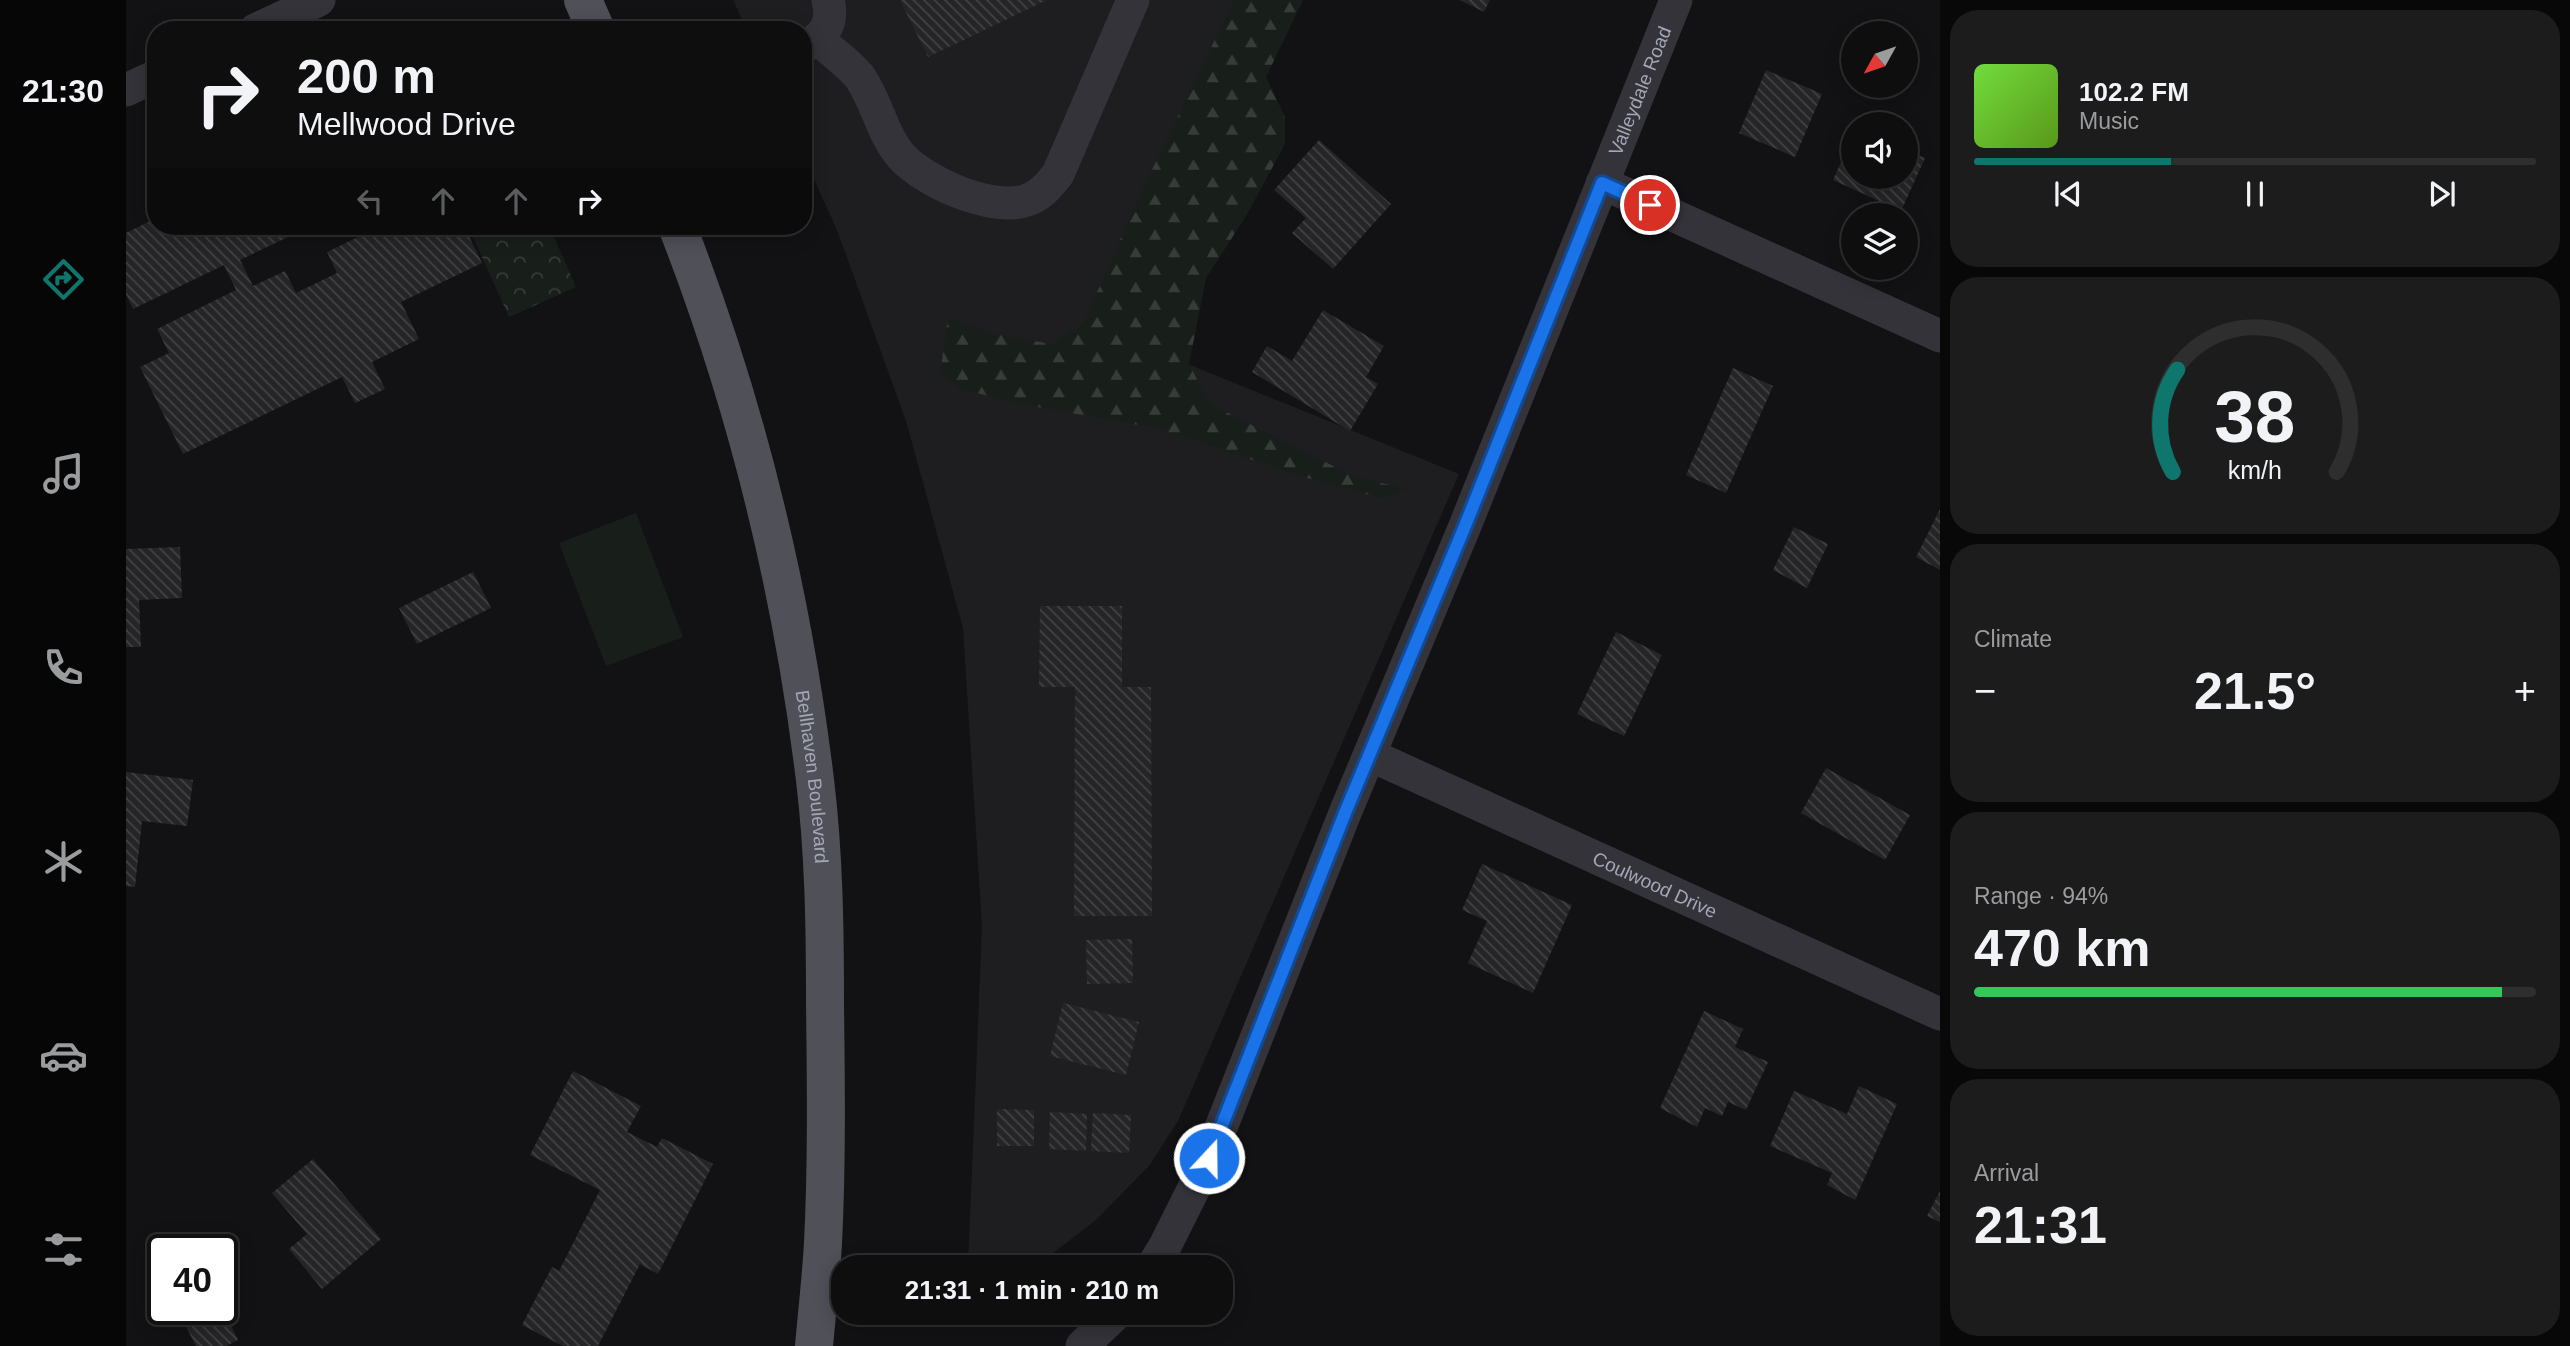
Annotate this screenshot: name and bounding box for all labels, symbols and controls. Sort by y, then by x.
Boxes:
north arrow [1841,21,1918,98]
map controls [1841,21,1918,280]
street label: Valleydale Road [1604,23,1675,158]
icon: right [182,49,273,140]
text: 200 m [297,49,436,103]
text: 21:30 [22,73,104,109]
text: 102.2 FM [2079,77,2189,107]
text: Mellwood Drive [297,106,516,142]
text: Music [2079,108,2139,134]
button: sound [1841,112,1918,189]
pin [1620,175,1680,235]
icon: previous [2049,175,2087,213]
icon: pause [2236,175,2274,213]
icon: next [2423,175,2461,213]
icon: left [351,182,389,220]
icon: ahead [424,182,462,220]
icon: ahead [497,182,535,220]
icon: right [570,182,608,220]
icon: arrive [1631,186,1669,224]
button: layers [1841,203,1918,280]
icon: directions [39,255,88,304]
text: 38 [2215,376,2295,457]
icon: music [39,449,88,498]
text: km/h [2228,456,2282,484]
text: Climate [1974,626,2052,652]
icon: phone [39,643,88,692]
text: 21.5° [2194,662,2316,720]
text: − [1974,670,1996,712]
text: + [2514,670,2536,712]
street label: Bellhaven Boulevard [792,689,833,864]
icon: climate [39,837,88,886]
street label: Coulwood Drive [1590,847,1720,922]
text: Range · 94% [1974,883,2108,909]
text: 470 km [1974,919,2150,977]
icon: car [39,1031,88,1080]
position arrow [1172,1121,1246,1195]
text: Arrival [1974,1160,2039,1186]
text: 21:31 [1974,1196,2107,1254]
icon: filters [39,1225,88,1274]
speed limit sign: 40 [147,1234,238,1325]
text: 21:31 · 1 min · 210 m [905,1275,1159,1305]

